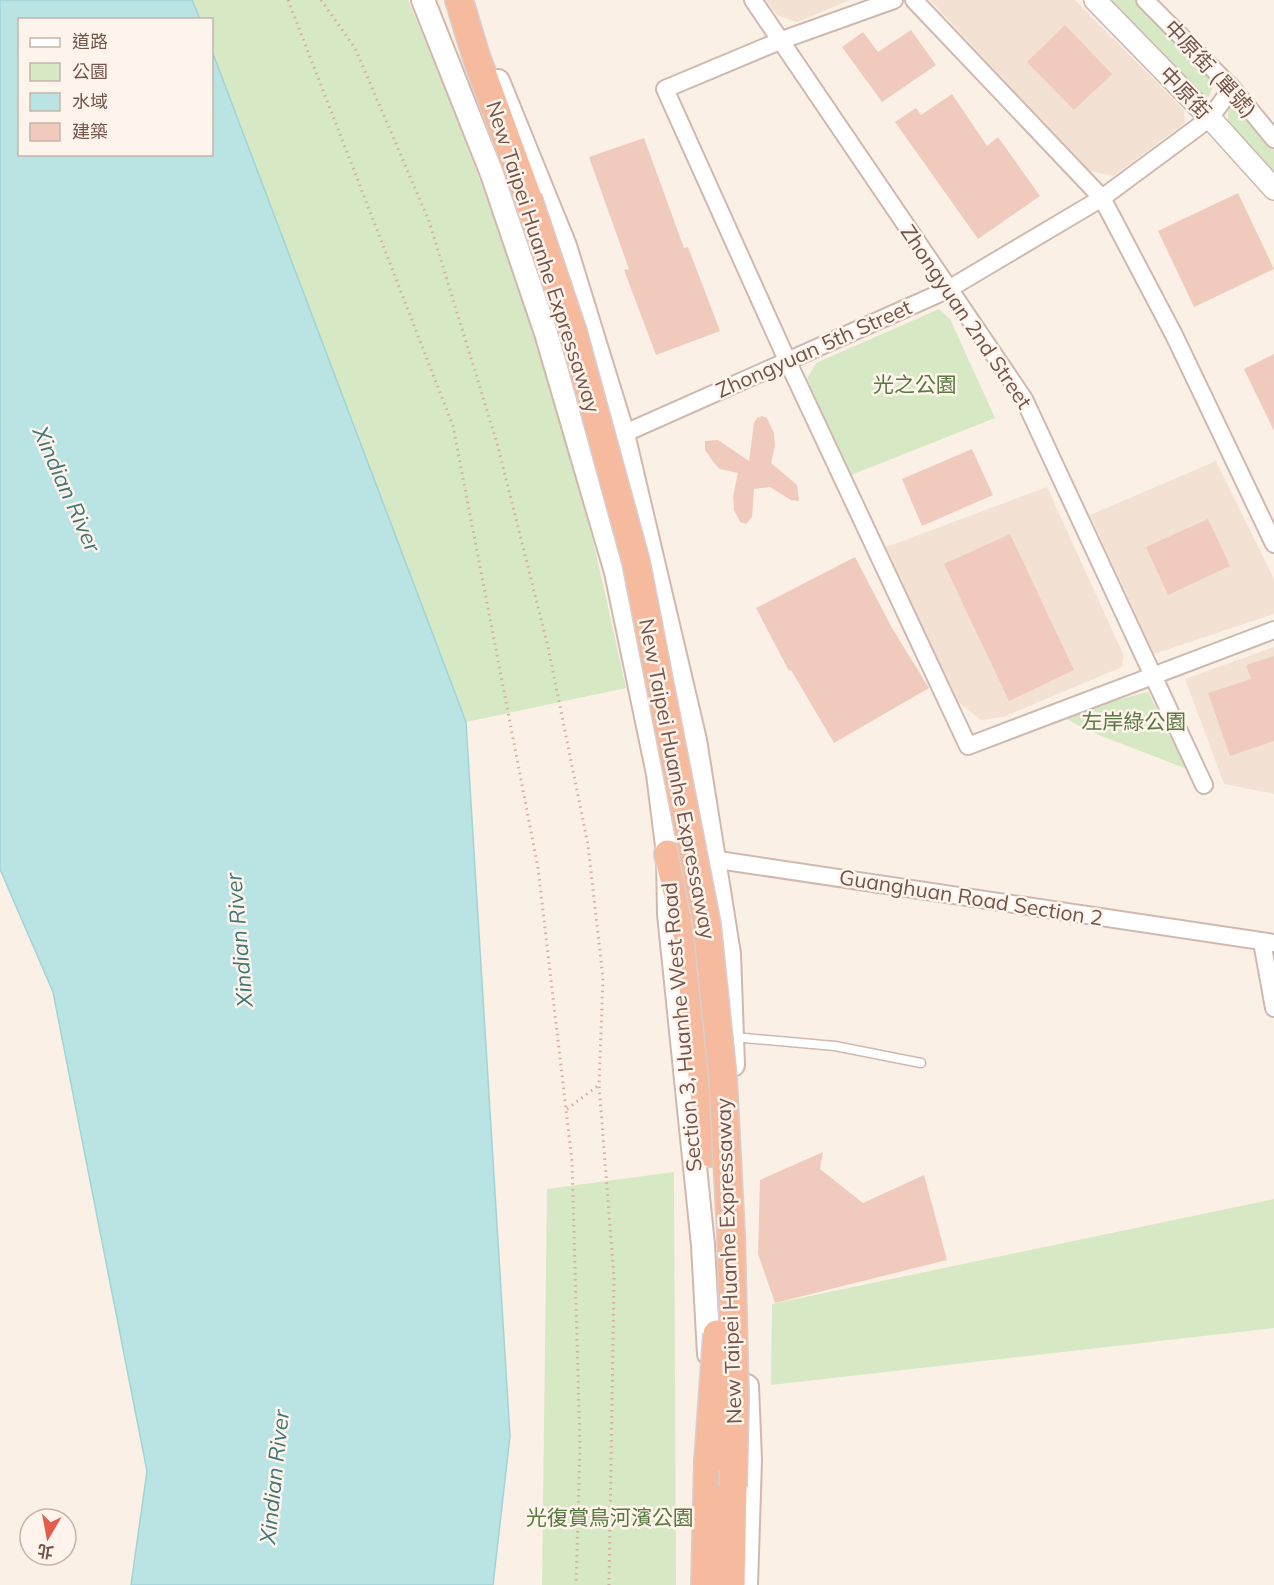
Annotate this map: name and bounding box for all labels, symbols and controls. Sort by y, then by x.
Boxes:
street label: 中原街 (單號) [1159,15,1261,123]
legend [18,18,213,156]
text: 道路 [72,30,108,53]
text: 公園 [72,60,108,83]
street label: 中原街 [1154,62,1216,124]
text: 水域 [72,90,108,113]
street label: New Taipei Huanhe Expressaway [481,97,607,416]
text: 建築 [72,120,108,143]
street label: Zhongyuan 2nd Street [896,219,1038,413]
street label: Zhongyuan 5th Street [712,293,915,403]
park label: 光之公園 [873,371,957,397]
water label: Xindian River [26,421,108,557]
street label: New Taipei Huanhe Expressaway [634,616,722,941]
park label: 左岸綠公園 [1082,708,1187,734]
street label: Guanghuan Road Section 2 [838,863,1105,931]
water label: Xindian River [219,871,259,1009]
street label: Section 3, Huanhe West Road [655,881,707,1173]
street label: New Taipei Huanhe Expressaway [709,1098,747,1425]
water label: Xindian River [253,1408,295,1546]
park label: 光復賞鳥河濱公園 [526,1504,694,1530]
north arrow [18,1507,78,1567]
text: 北 [36,1541,55,1563]

